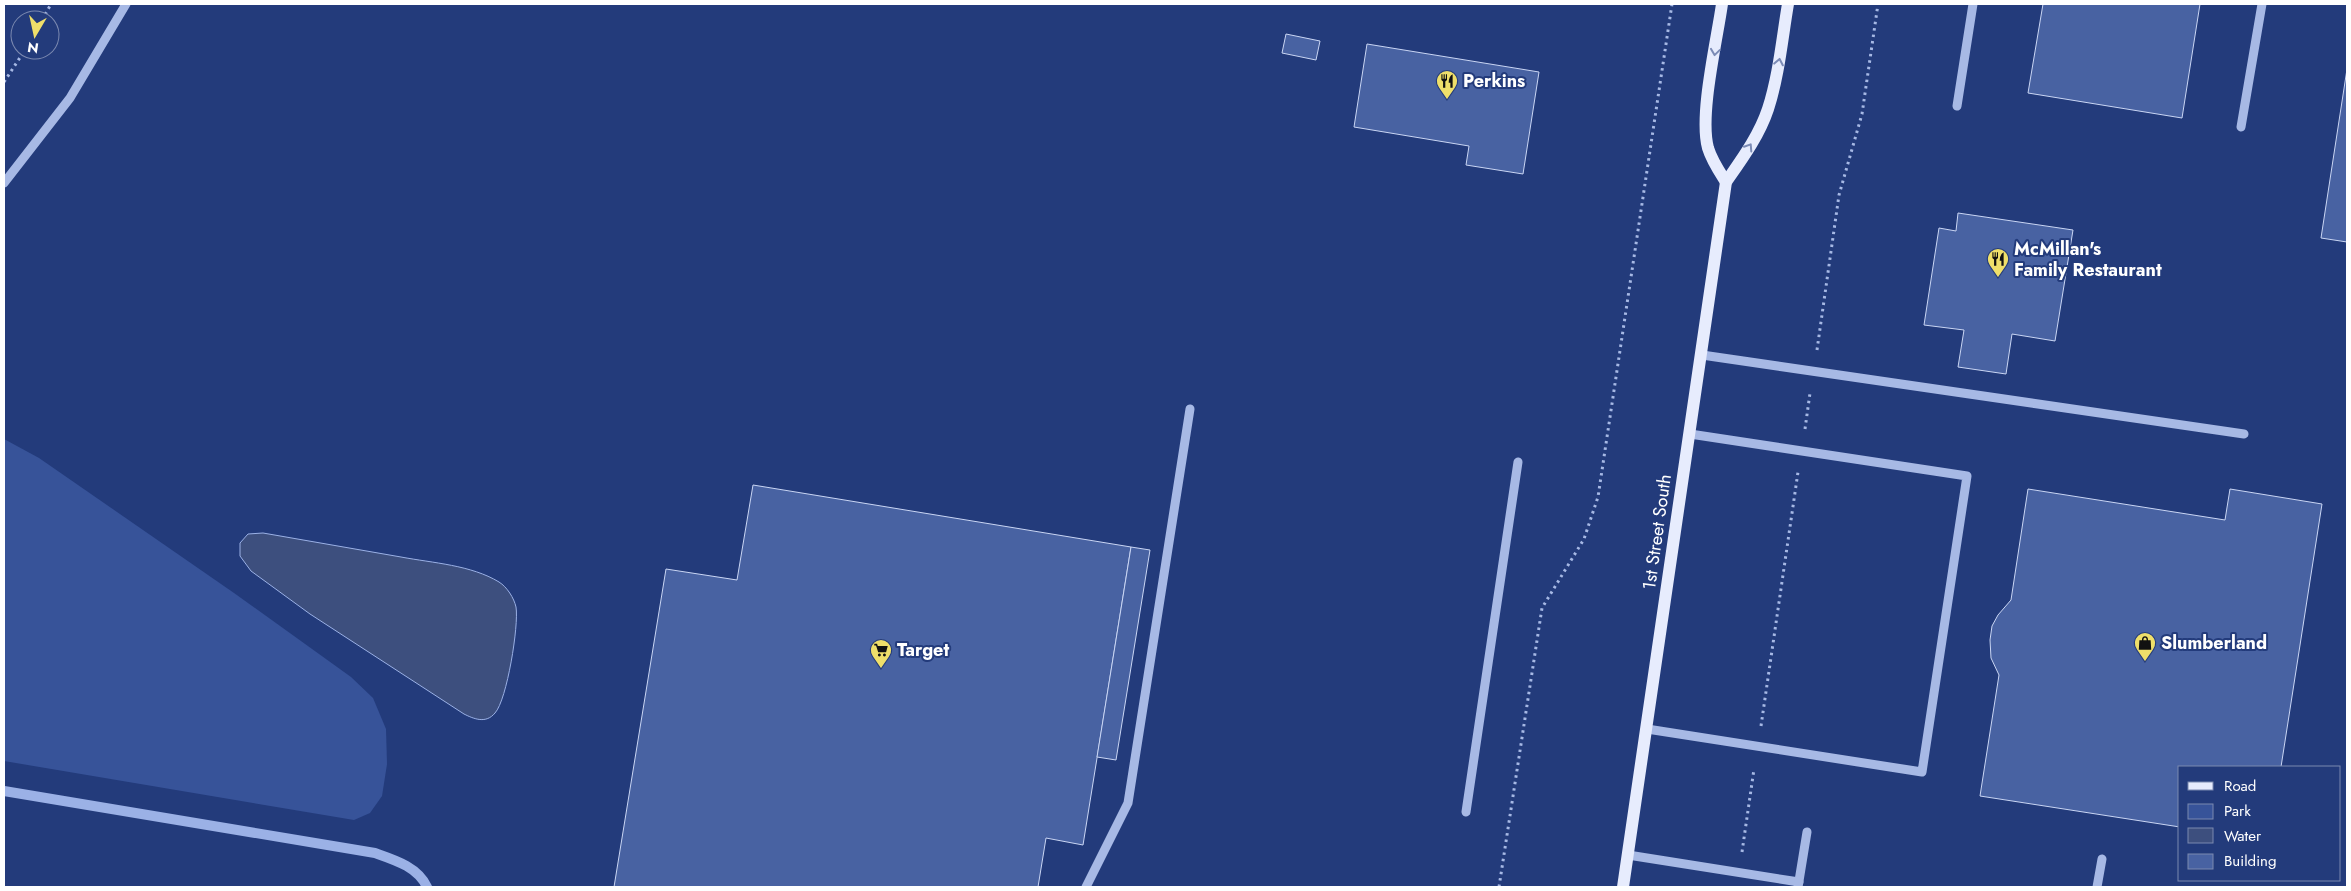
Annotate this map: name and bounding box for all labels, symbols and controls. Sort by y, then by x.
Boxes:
north arrow [10,10,60,60]
text: N [26,37,40,59]
one-way arrow [1710,48,1721,56]
one-way arrow [1773,57,1783,66]
place label: Perkins [1463,68,1525,94]
restaurant icon: Perkins [1435,69,1459,100]
one-way arrow [1743,143,1752,152]
place label: McMillan's Family Restaurant [2014,236,2162,283]
restaurant icon: McMillan's Family Restaurant [1986,247,2010,278]
street label: 1st Street South [1636,473,1678,591]
place label: Slumberland [2161,630,2267,656]
shop icon: Slumberland [2133,631,2157,662]
place label: Target [897,637,949,663]
supermarket icon: Target [869,638,893,669]
legend [2178,766,2341,881]
text: Road [2224,775,2256,797]
text: Park [2224,800,2251,822]
text: Water [2224,825,2262,847]
text: Building [2224,850,2276,872]

